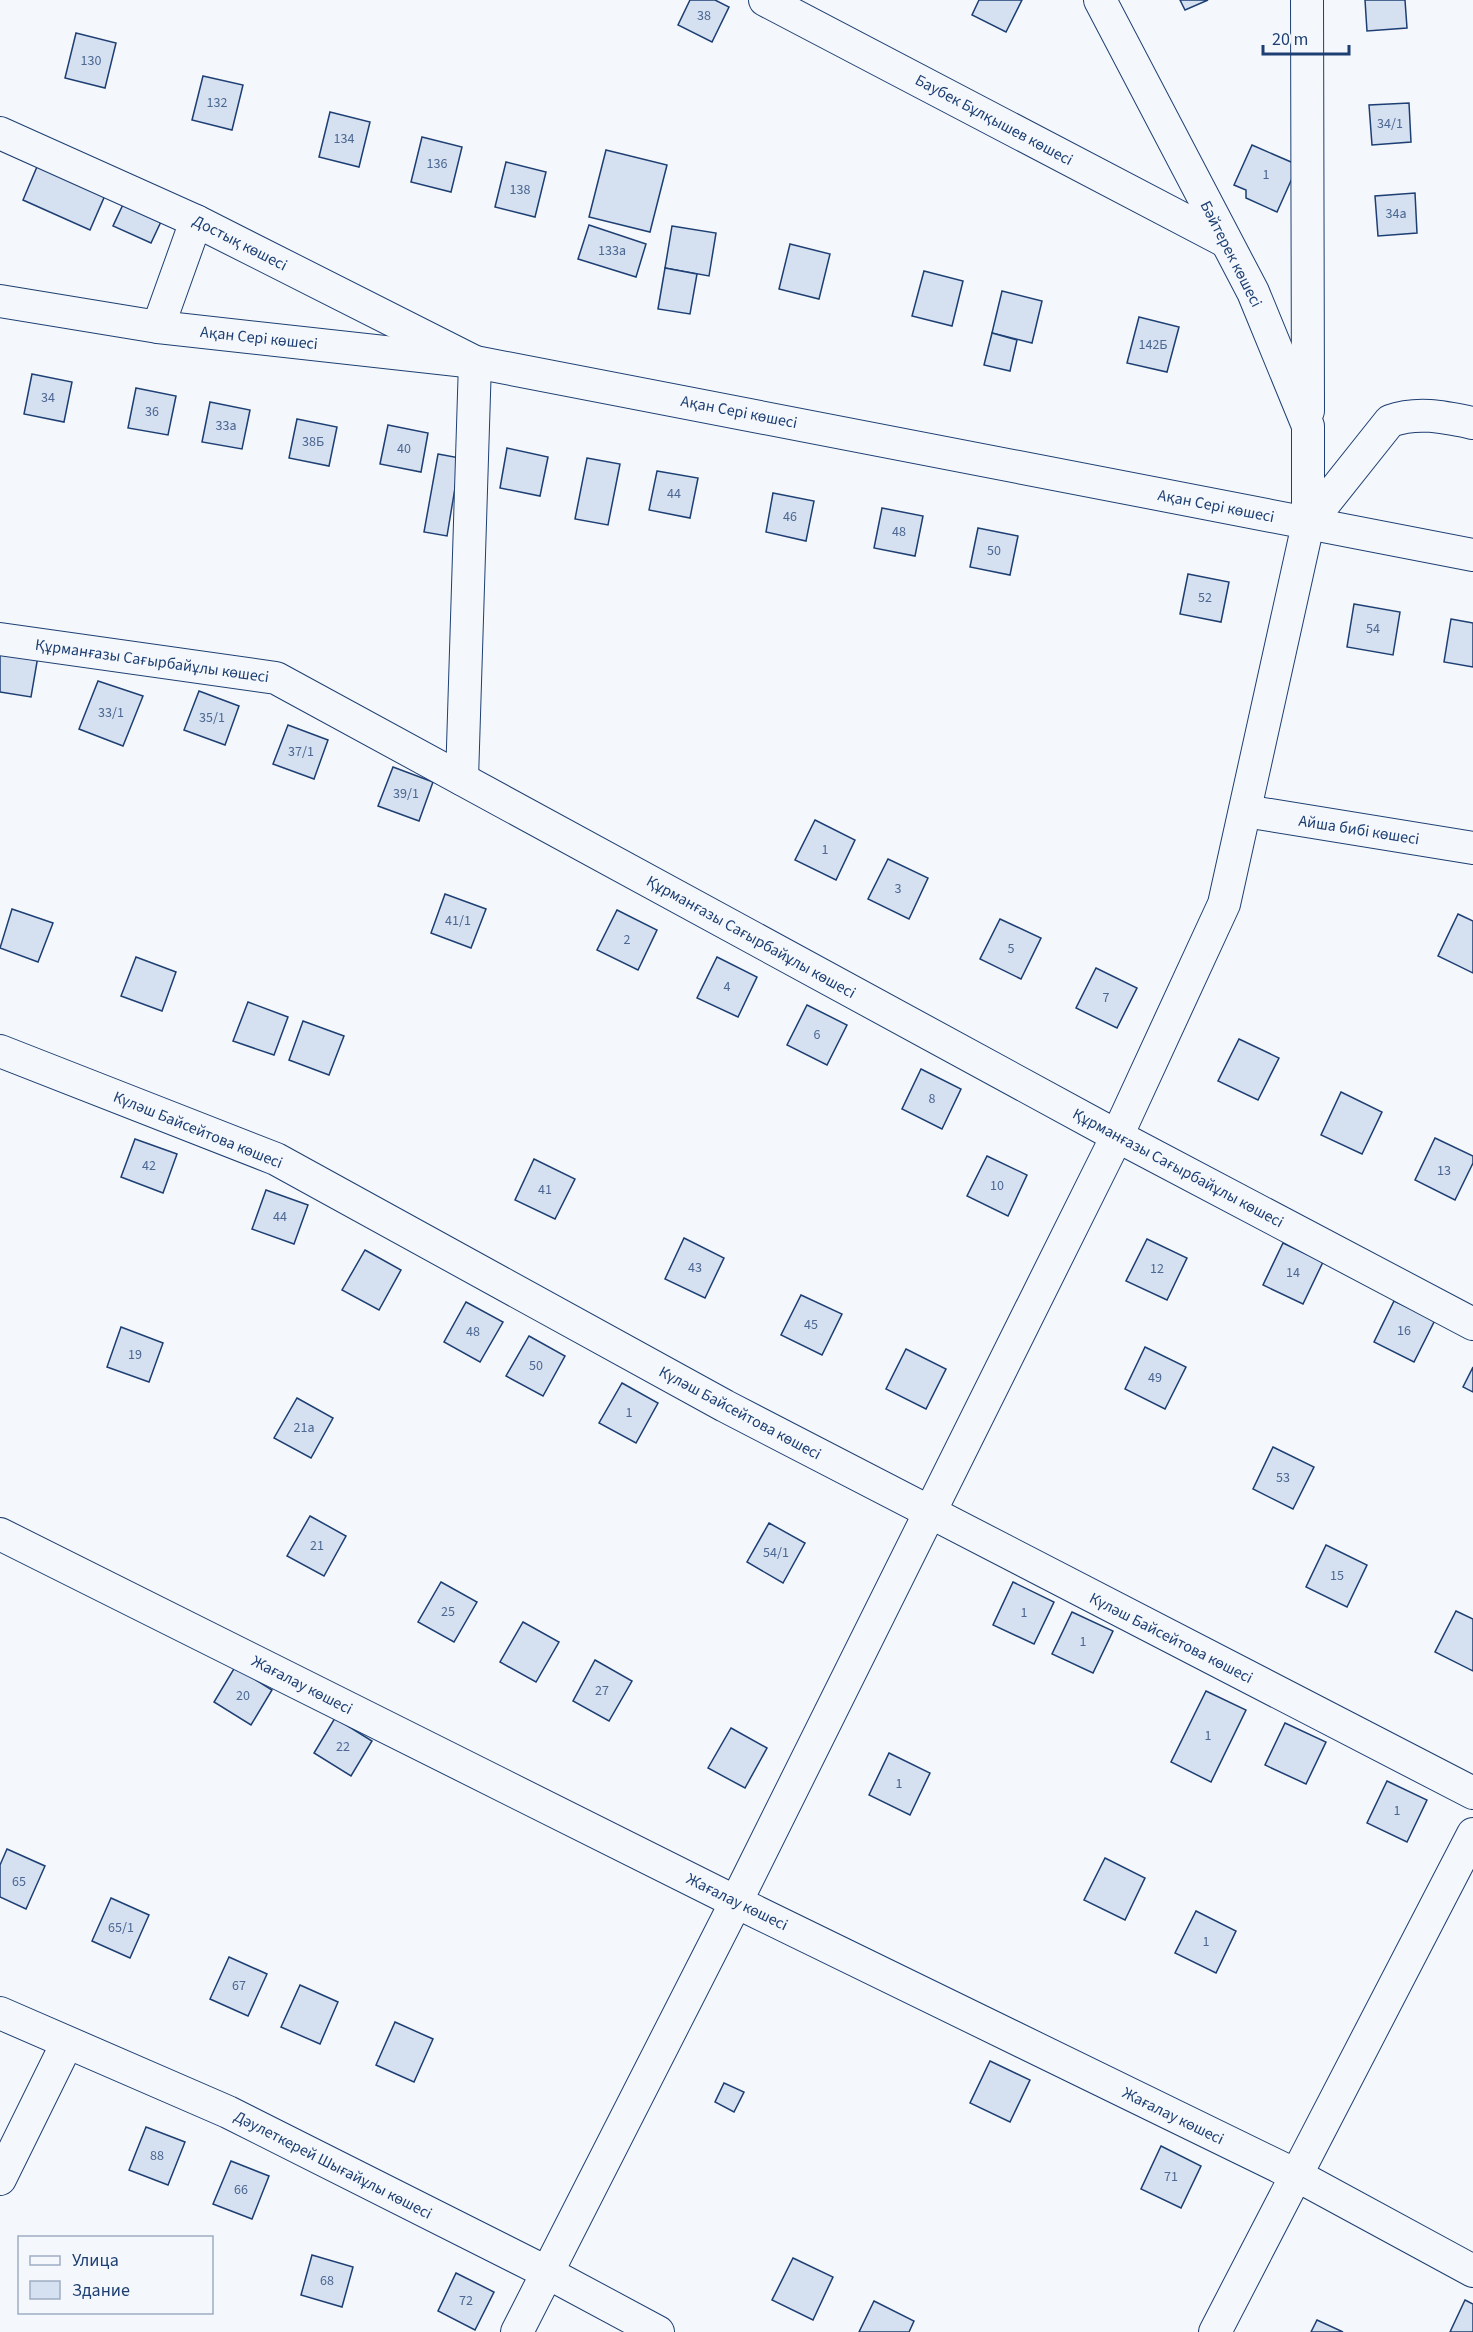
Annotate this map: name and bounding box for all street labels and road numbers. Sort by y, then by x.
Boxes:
street label: Баубек Бұлқышев көшесі [911,69,1077,171]
street label: Бәйтерек көшесі [1195,197,1267,311]
street label: Достық көшесі [189,210,291,276]
street label: Ақан Сері көшесі [199,321,319,355]
street label: Ақан Сері көшесі [679,390,799,434]
street label: Ақан Сері көшесі [1156,484,1276,528]
street label: Құрманғазы Сағырбайұлы көшесі [34,634,270,688]
street label: Айша бибі көшесі [1297,810,1421,850]
street label: Құрманғазы Сағырбайұлы көшесі [642,870,860,1004]
street label: Күләш Байсейтова көшесі [110,1086,286,1174]
street label: Құрманғазы Сағырбайұлы көшесі [1069,1103,1287,1233]
street label: Күләш Байсейтова көшесі [655,1361,825,1465]
street label: Күләш Байсейтова көшесі [1085,1587,1257,1689]
street label: Жағалау көшесі [248,1650,356,1720]
street label: Жағалау көшесі [683,1868,791,1936]
street label: Жағалау көшесі [1119,2082,1227,2150]
street label: Дәулеткерей Шығайұлы көшесі [230,2105,436,2225]

